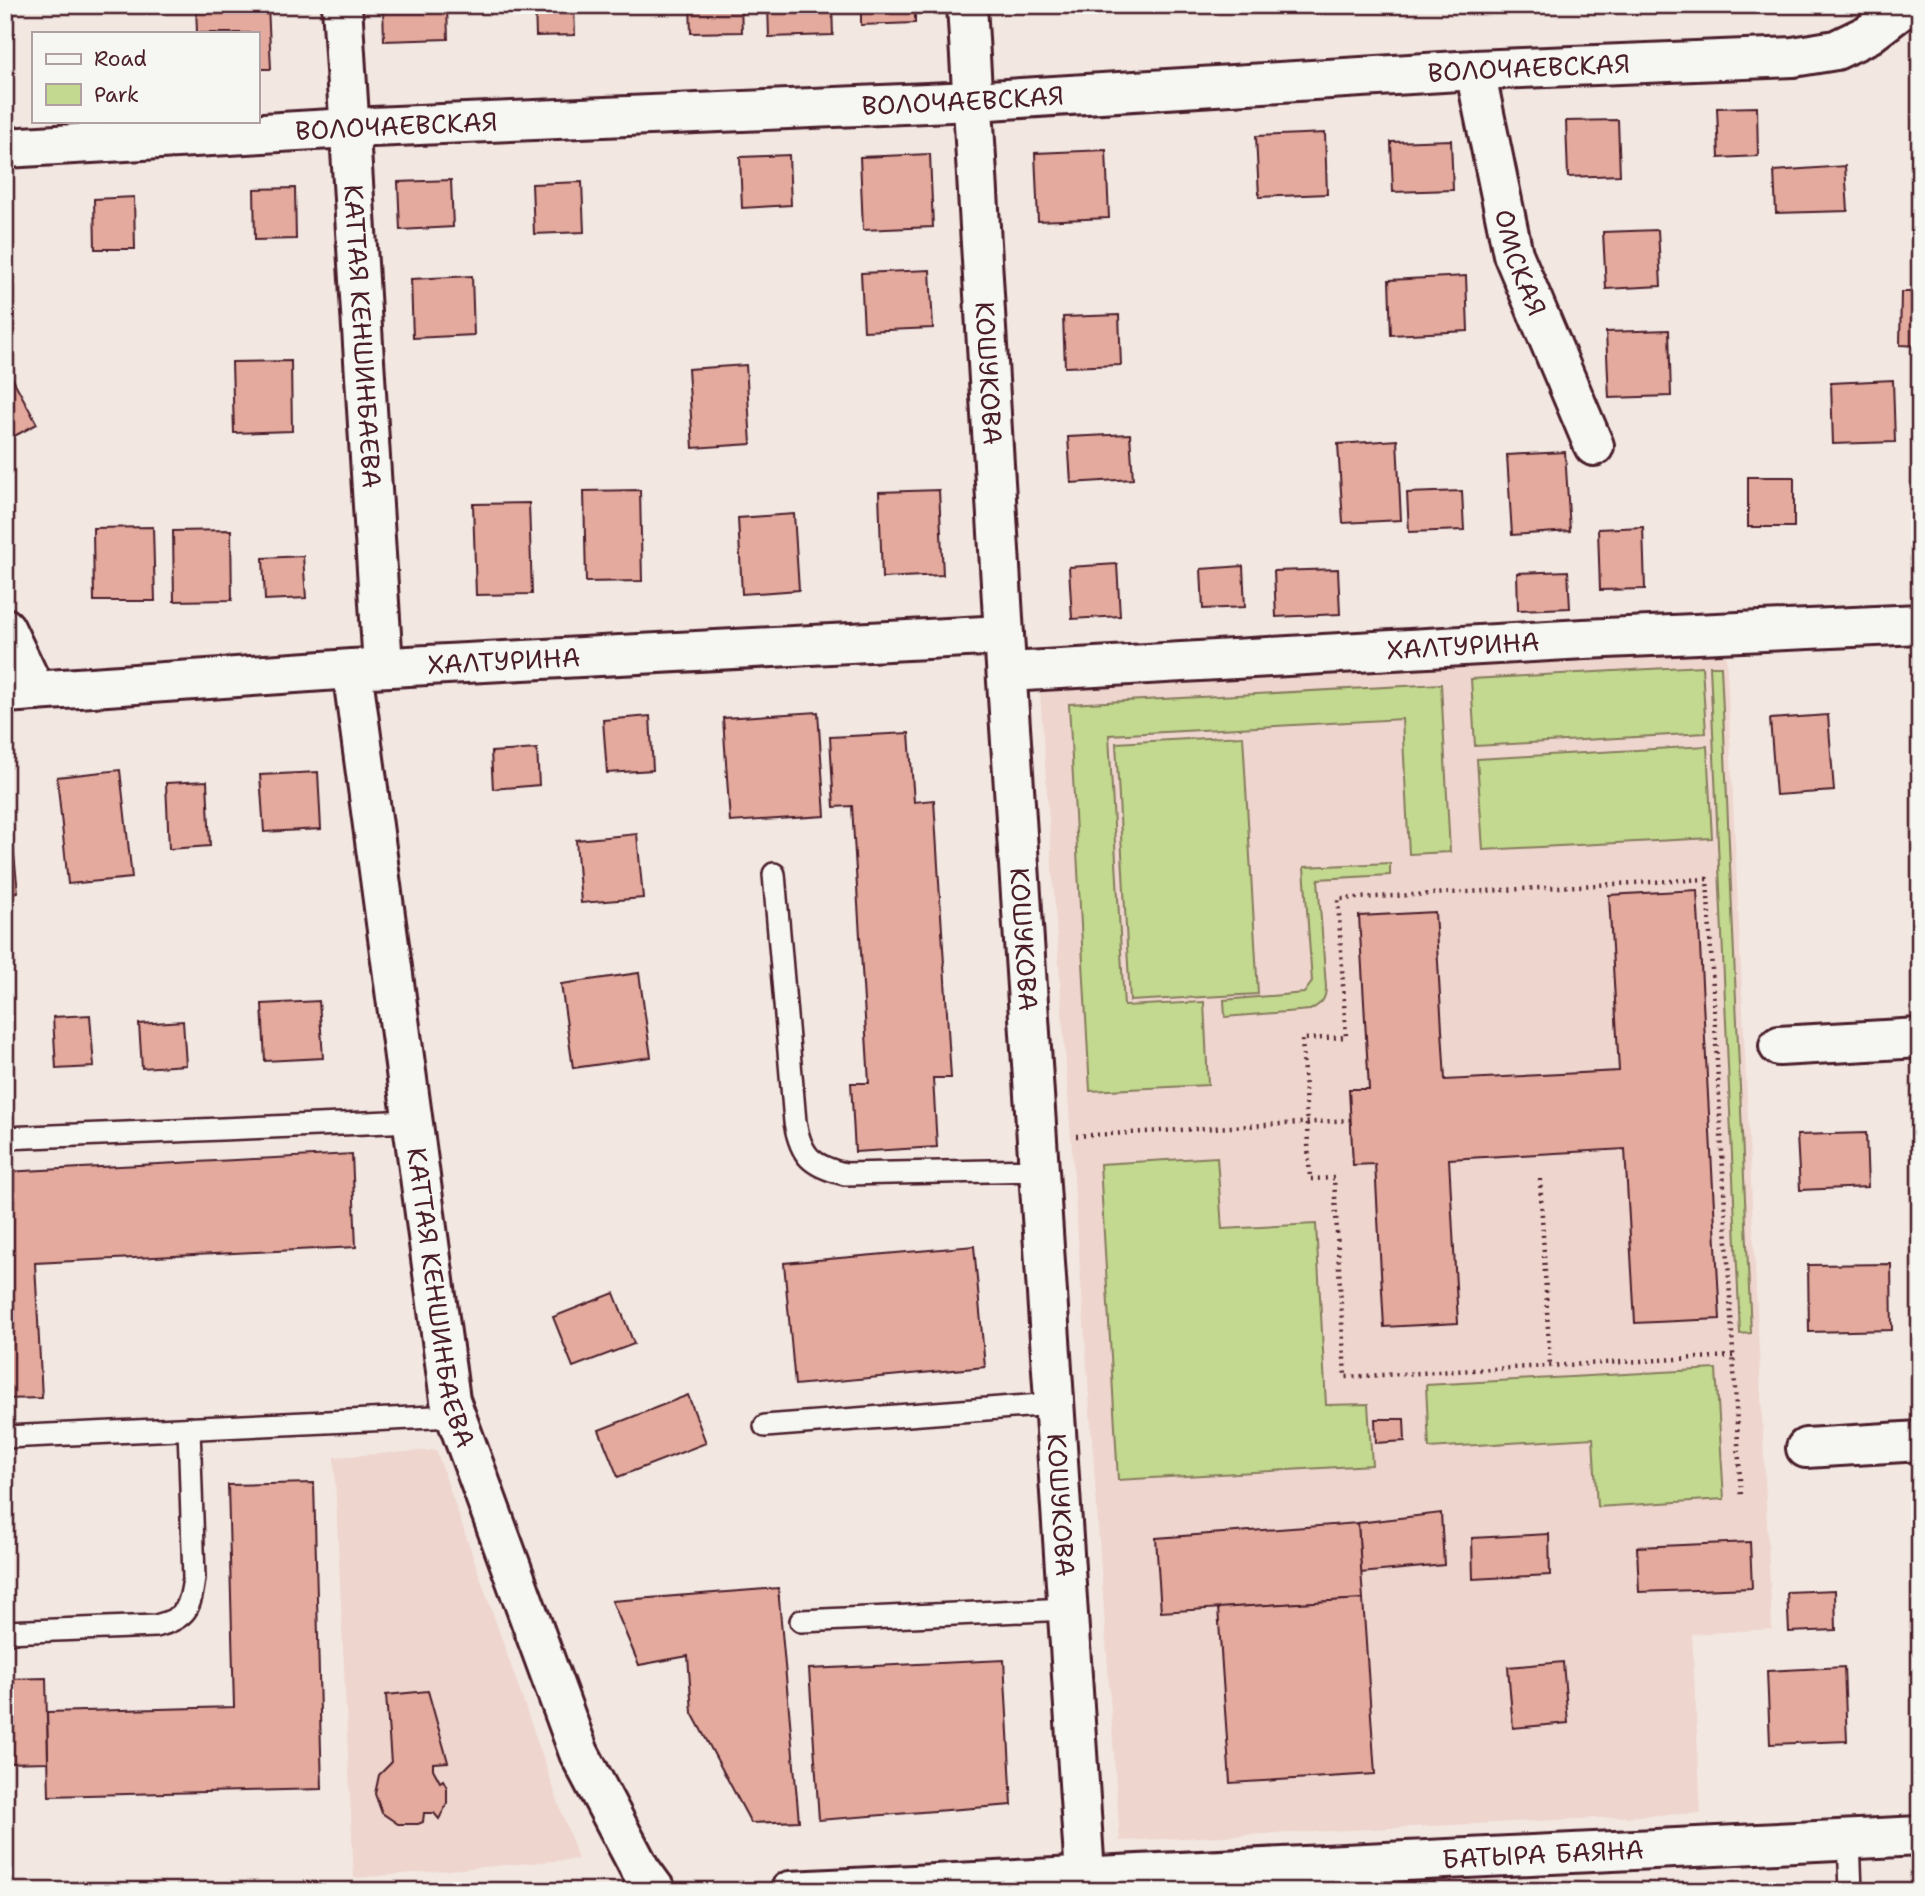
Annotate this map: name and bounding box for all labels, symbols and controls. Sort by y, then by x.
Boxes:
legend [32,32,259,122]
text: Road [94,45,147,73]
street label: ВОЛОЧАЕВСКАЯ [1427,46,1631,90]
street label: ВОЛОЧАЕВСКАЯ [861,77,1065,123]
text: Park [94,81,139,109]
street label: ВОЛОЧАЕВСКАЯ [294,104,498,148]
street label: КАТТАЯ КЕНШИНБАЕВА [336,183,390,489]
street label: ОМСКАЯ [1487,206,1555,321]
street label: КОШУКОВА [967,300,1011,446]
street label: ХАЛТУРИНА [1386,624,1541,667]
street label: ХАЛТУРИНА [427,639,581,682]
street label: КОШУКОВА [1002,866,1047,1012]
street label: КАТТАЯ КЕНШИНБАЕВА [399,1145,484,1452]
street label: КОШУКОВА [1039,1432,1083,1578]
street label: БАТЫРА БАЯНА [1441,1831,1645,1876]

